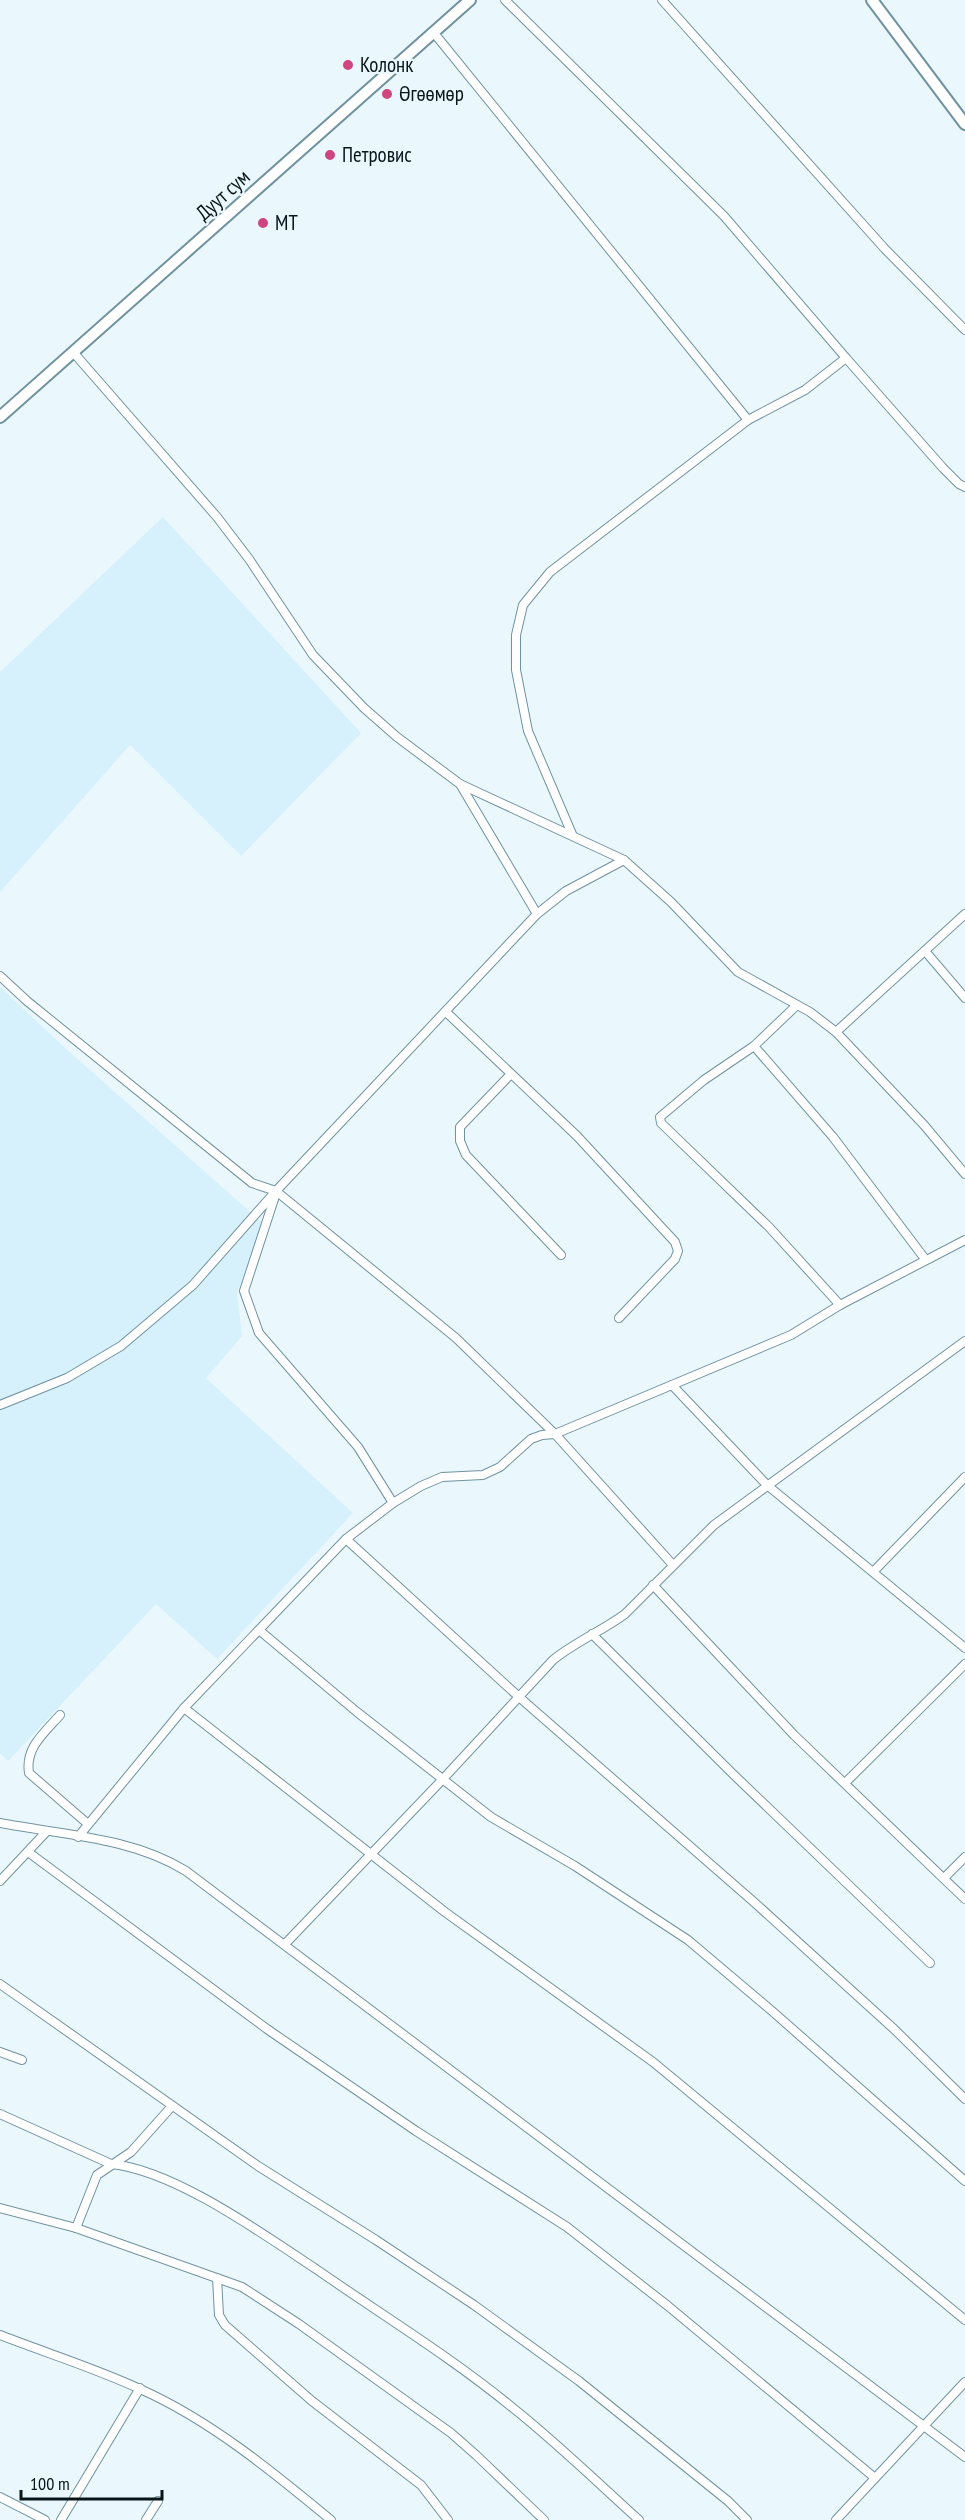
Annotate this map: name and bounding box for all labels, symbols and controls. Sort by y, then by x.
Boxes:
place label: Колонк [360,51,413,78]
marker: Колонк [341,58,355,72]
place label: Өгөөмөр [399,80,464,107]
marker: Өгөөмөр [380,87,394,101]
place label: Петровиc [342,141,412,168]
marker: Петровиc [323,148,337,162]
street label: Дуут сум [190,163,255,226]
place label: MT [275,209,298,236]
marker: MT [256,216,270,230]
scale bar [21,2463,162,2501]
text: 100 m [30,2472,70,2495]

